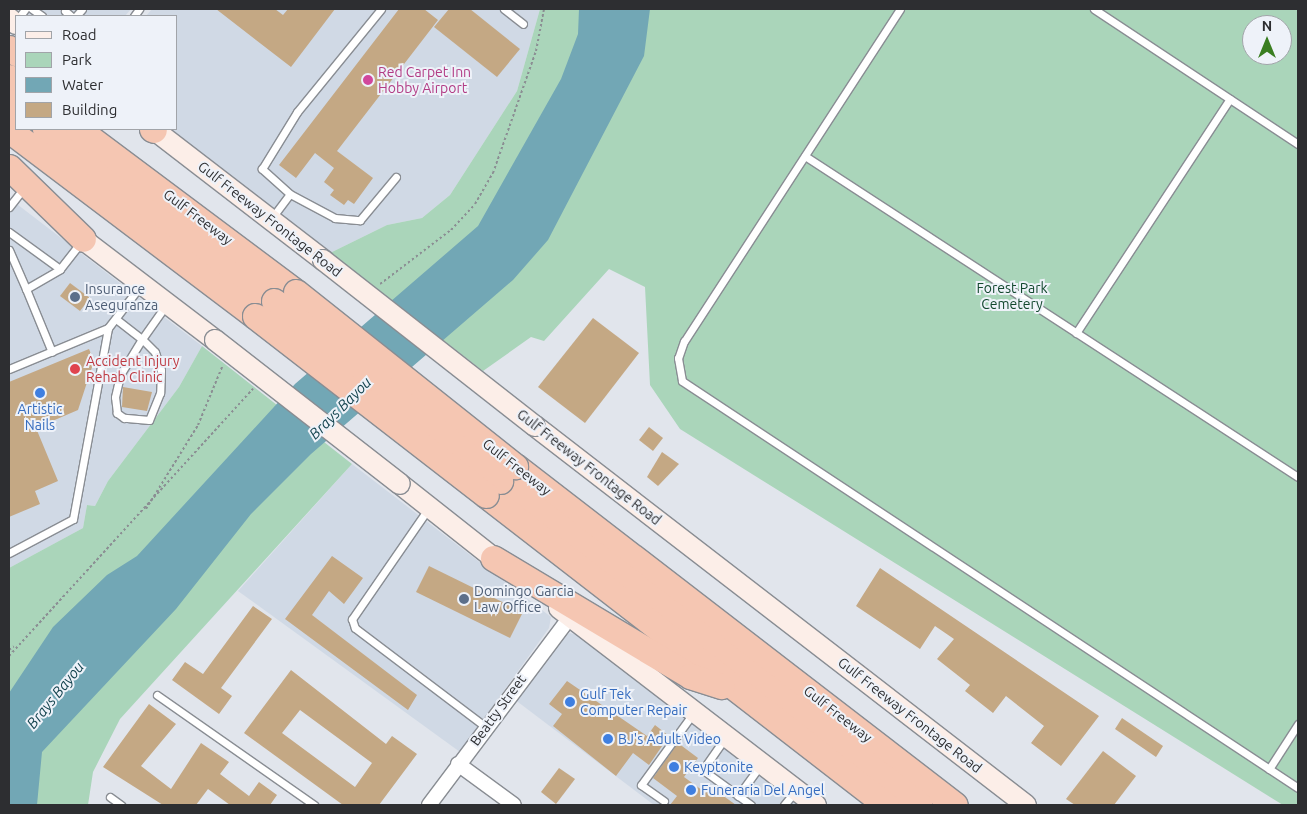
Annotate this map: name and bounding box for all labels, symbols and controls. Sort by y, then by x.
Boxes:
legend [15,15,178,130]
north arrow [1242,15,1292,65]
text: N [1262,18,1272,34]
text: Road [62,26,97,43]
text: Park [62,51,92,68]
place label: Red Carpet Inn Hobby Airport [378,64,471,96]
marker: Red Carpet Inn Hobby Airport [362,74,374,86]
text: Water [62,76,103,93]
text: Building [62,101,117,118]
street label: Gulf Freeway Frontage Road [195,158,345,280]
street label: Gulf Freeway [160,186,236,248]
park label: Forest Park Cemetery [976,280,1048,312]
place label: Insurance Aseguranza [85,281,158,314]
marker: Insurance Aseguranza [69,291,81,303]
place label: Accident Injury Rehab Clinic [86,353,179,386]
marker: Accident Injury Rehab Clinic [68,362,82,376]
water label: Brays Bayou [305,373,375,443]
marker: Artistic Nails [34,387,46,399]
place label: Artistic Nails [18,401,62,434]
street label: Gulf Freeway Frontage Road [514,406,664,528]
street label: Gulf Freeway [479,435,555,499]
place label: Domingo Garcia Law Office [474,583,574,616]
marker: Domingo Garcia Law Office [458,593,470,605]
street label: Gulf Freeway Frontage Road [835,654,985,776]
water label: Brays Bayou [23,658,87,732]
street label: Beatty Street [467,671,529,749]
street label: Gulf Freeway [800,682,876,746]
place label: Gulf Tek Computer Repair [580,686,687,719]
marker: Gulf Tek Computer Repair [564,696,576,708]
place label: BJ's Adult Video [618,731,721,747]
marker: BJ's Adult Video [602,733,614,745]
place label: Keyptonite [684,759,753,775]
marker: Keyptonite [668,761,680,773]
place label: Funeraria Del Angel [701,782,824,798]
marker: Funeraria Del Angel [685,784,697,796]

